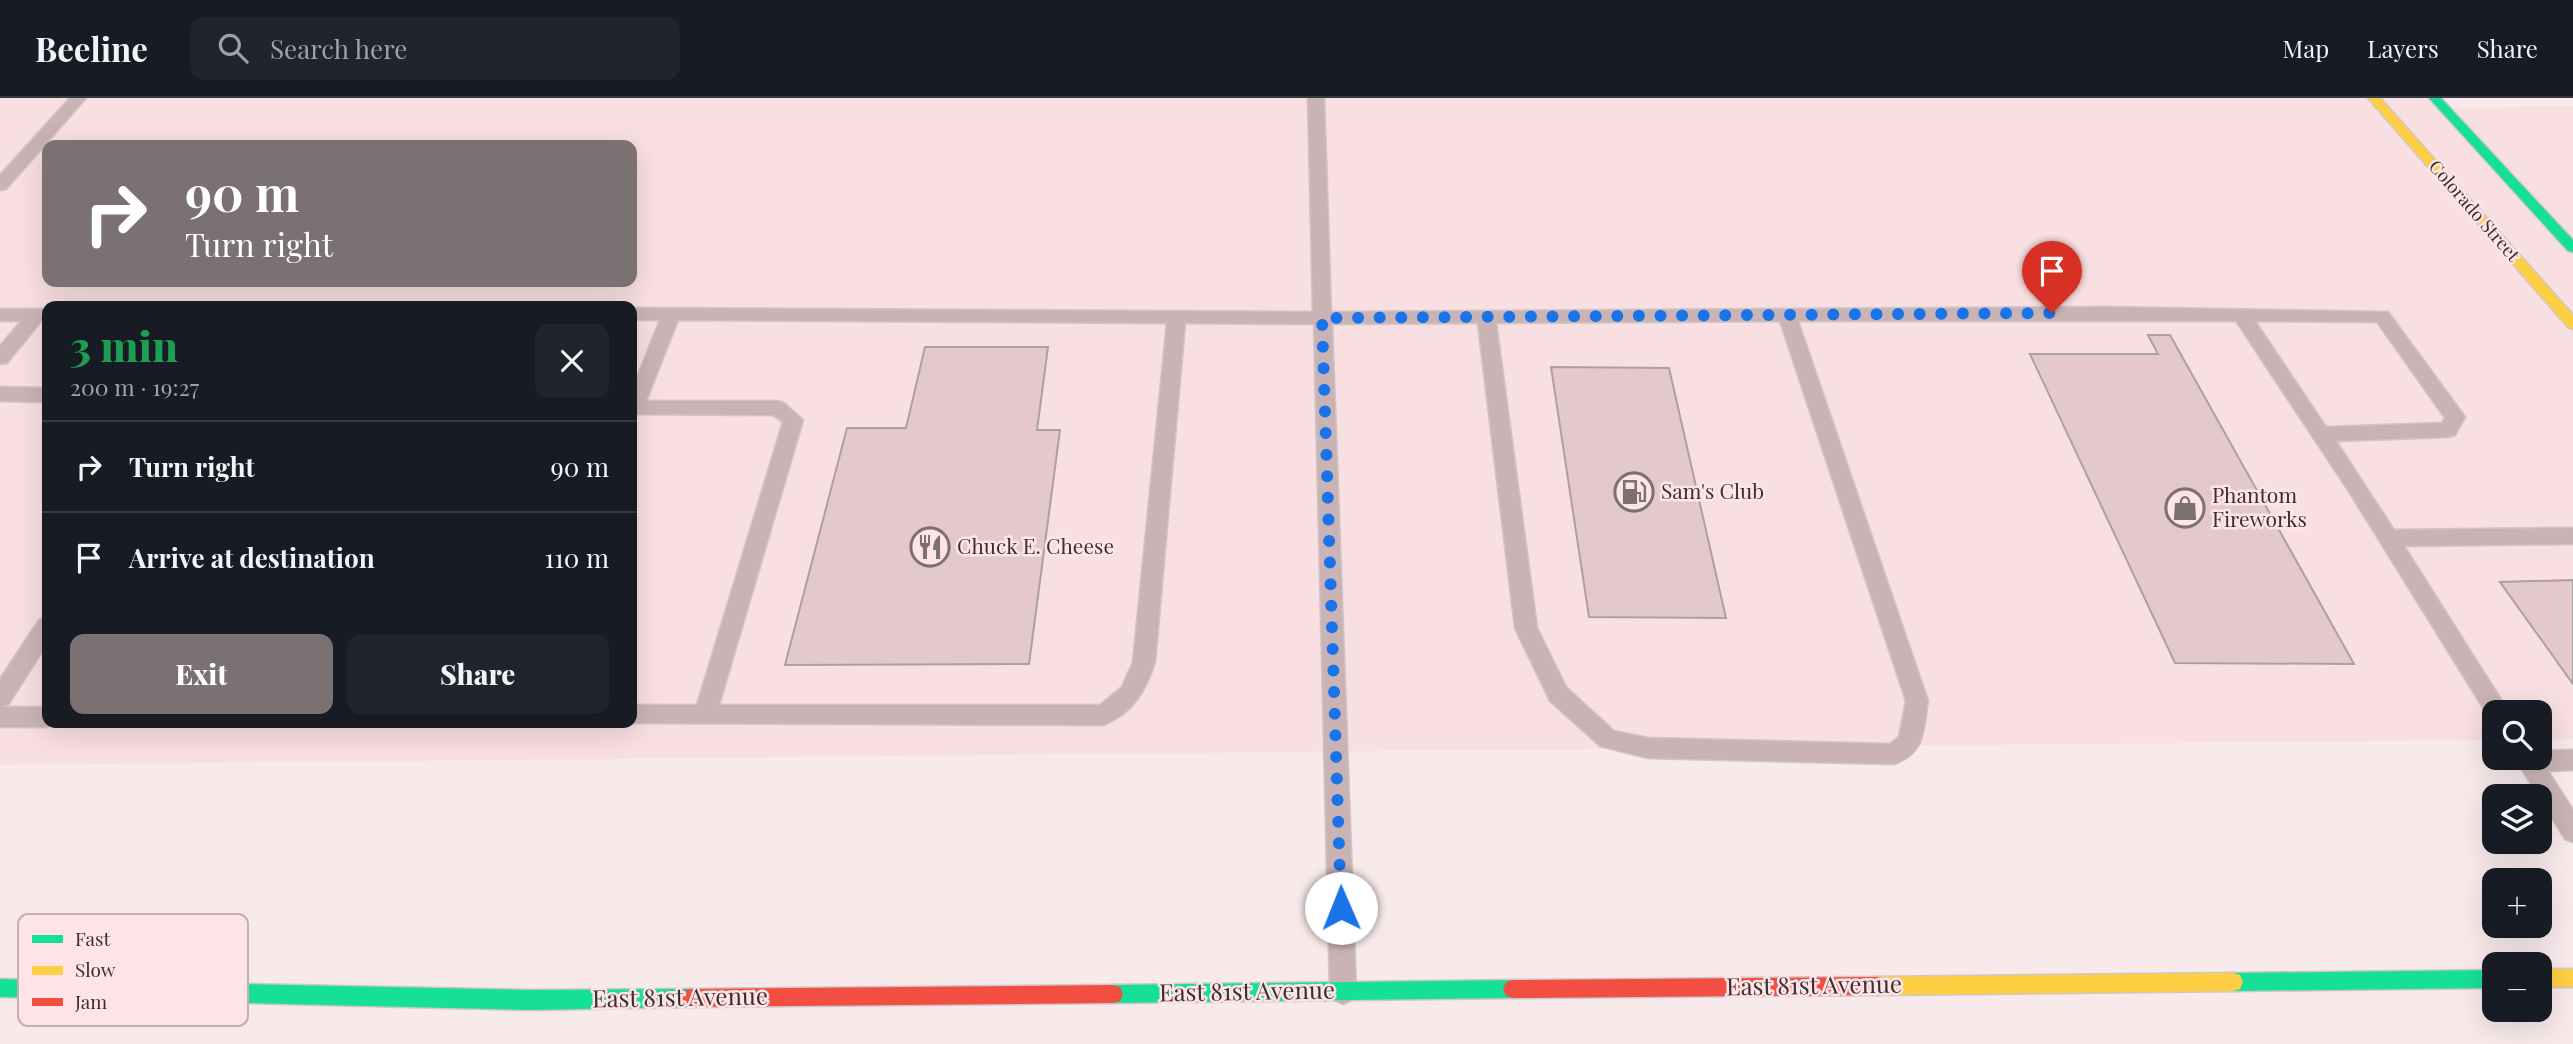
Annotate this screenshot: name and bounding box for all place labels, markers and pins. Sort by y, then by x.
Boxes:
pin [2022,241,2082,313]
fuel station icon: Sam's Club [1613,471,1655,513]
place label: Sam's Club [1661,476,1764,504]
place label: Phantom Fireworks [2212,480,2307,532]
shop icon: Phantom Fireworks [2164,487,2206,529]
restaurant icon: Chuck E. Cheese [909,526,951,568]
place label: Chuck E. Cheese [957,531,1114,559]

